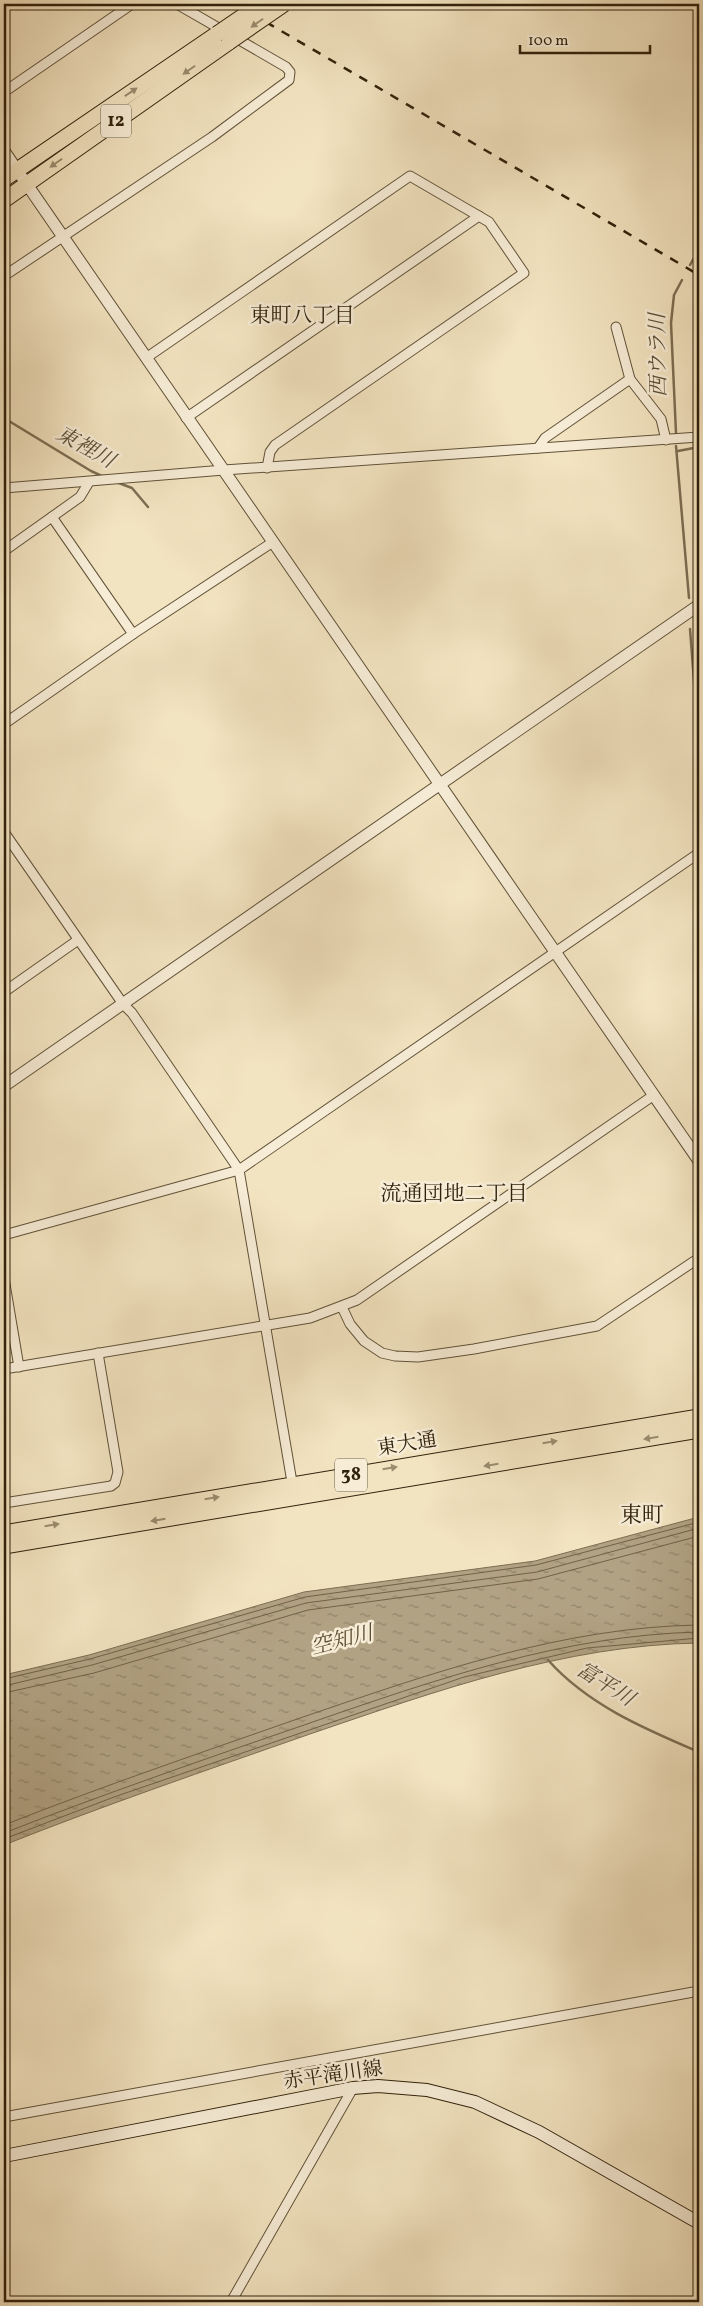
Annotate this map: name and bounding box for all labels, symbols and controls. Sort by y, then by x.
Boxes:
one-way arrow [250,18,263,28]
scale bar [520,22,650,54]
text: 100 m [528,31,568,52]
one-way arrow [182,65,196,75]
one-way arrow [124,87,138,97]
road number: 12 [101,104,131,138]
one-way arrow [49,158,63,168]
district label: 東町八丁目 [250,302,355,331]
water label: 西ウラ川 [644,311,674,397]
water label: 東裡川 [50,420,121,477]
district label: 流通団地二丁目 [381,1180,528,1209]
street label: 東大通 [375,1426,439,1464]
one-way arrow [643,1435,659,1443]
one-way arrow [542,1437,558,1445]
road number: 38 [335,1458,367,1492]
one-way arrow [482,1461,498,1469]
one-way arrow [382,1464,398,1472]
one-way arrow [204,1494,220,1502]
district label: 東町 [620,1501,664,1532]
one-way arrow [149,1516,165,1524]
one-way arrow [44,1520,60,1528]
water label: 空知川 [308,1619,378,1663]
water label: 富平川 [571,1656,641,1715]
street label: 赤平滝川線 [282,2055,384,2097]

